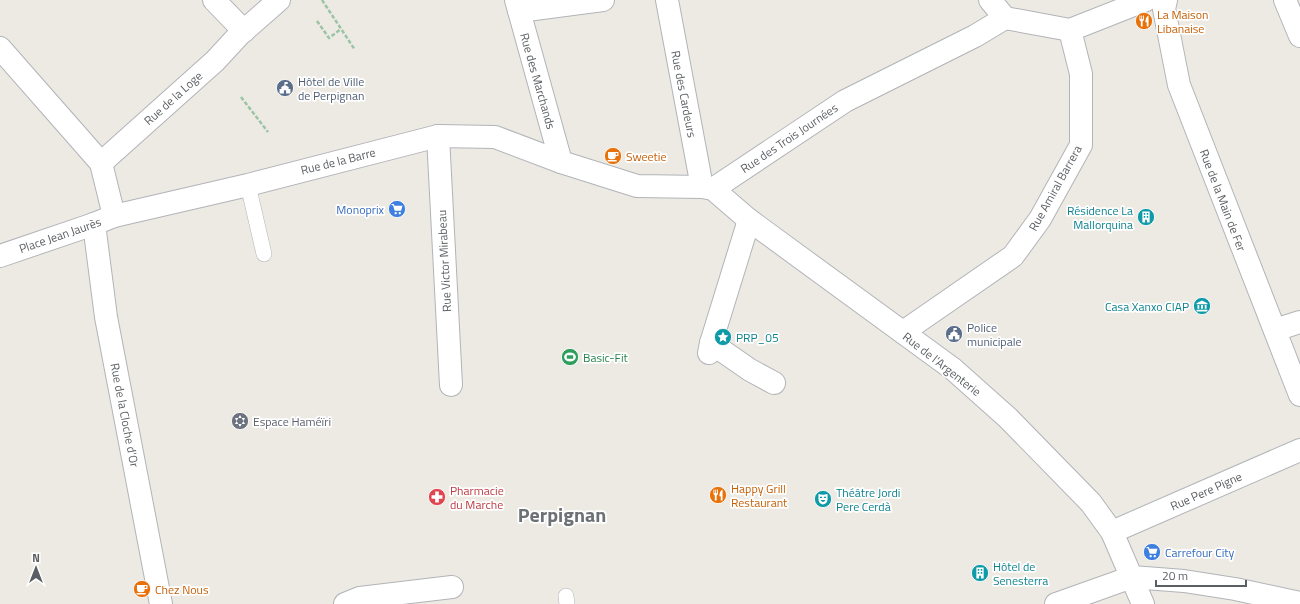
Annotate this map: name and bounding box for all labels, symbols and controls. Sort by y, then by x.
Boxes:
place label: La Maison Libanaise [1157,5,1208,38]
restaurant icon: La Maison Libanaise [1134,11,1154,31]
street label: Rue des Marchands [515,31,561,132]
street label: Rue des Cardeurs [666,49,702,139]
street label: Rue de la Loge [139,66,207,130]
place label: Hôtel de Ville de Perpignan [298,72,364,105]
public building icon: Hôtel de Ville de Perpignan [275,78,295,98]
street label: Rue des Trois Journées [736,98,842,178]
street label: Rue Amiral Barrera [1024,142,1086,234]
street label: Rue de la Barre [299,143,377,179]
cafe icon: Sweetie [603,146,623,166]
street label: Rue de la Main de Fer [1195,146,1251,254]
place label: Sweetie [626,147,666,166]
supermarket icon: Monoprix [387,199,407,219]
place label: Monoprix [336,200,385,219]
place label: Résidence La Mallorquina [1067,201,1133,234]
building icon: Résidence La Mallorquina [1136,207,1156,227]
street label: Rue Victor Mirabeau [432,209,456,313]
street label: Place Jean Jaurès [16,212,104,258]
museum icon: Casa Xanxo CIAP [1192,296,1212,316]
place label: Casa Xanxo CIAP [1105,297,1189,316]
place label: Police municipale [967,318,1022,351]
public building icon: Police municipale [944,324,964,344]
place icon: PRP_05 [713,327,733,347]
street label: Rue de l'Argenterie [899,327,985,401]
place label: PRP_05 [736,328,779,347]
sports icon: Basic-Fit [560,347,580,367]
place label: Basic-Fit [583,348,629,367]
street label: Rue de la Cloche d'Or [106,361,144,469]
synagogue icon: Espace Haméïri [230,411,250,431]
place label: Espace Haméïri [253,412,331,431]
street label: Rue Pere Pigne [1167,467,1245,515]
place label: Happy Grill Restaurant [731,479,788,512]
place label: Pharmacie du Marche [450,481,504,514]
place label: Théâtre Jordi Pere Cerdà [836,483,901,516]
restaurant icon: Happy Grill Restaurant [708,485,728,505]
pharmacy icon: Pharmacie du Marche [427,487,447,507]
theatre icon: Théâtre Jordi Pere Cerdà [813,489,833,509]
district label: Perpignan [518,499,606,530]
supermarket icon: Carrefour City [1142,542,1162,562]
place label: Carrefour City [1165,543,1235,562]
north arrow [16,548,56,588]
text: N [32,550,40,566]
place label: Hôtel de Senesterra [993,557,1048,590]
scale bar [1156,562,1246,588]
building icon: Hôtel de Senesterra [970,563,990,583]
text: 20 m [1162,566,1188,585]
cafe icon: Chez Nous [132,579,152,599]
place label: Chez Nous [155,580,209,599]

